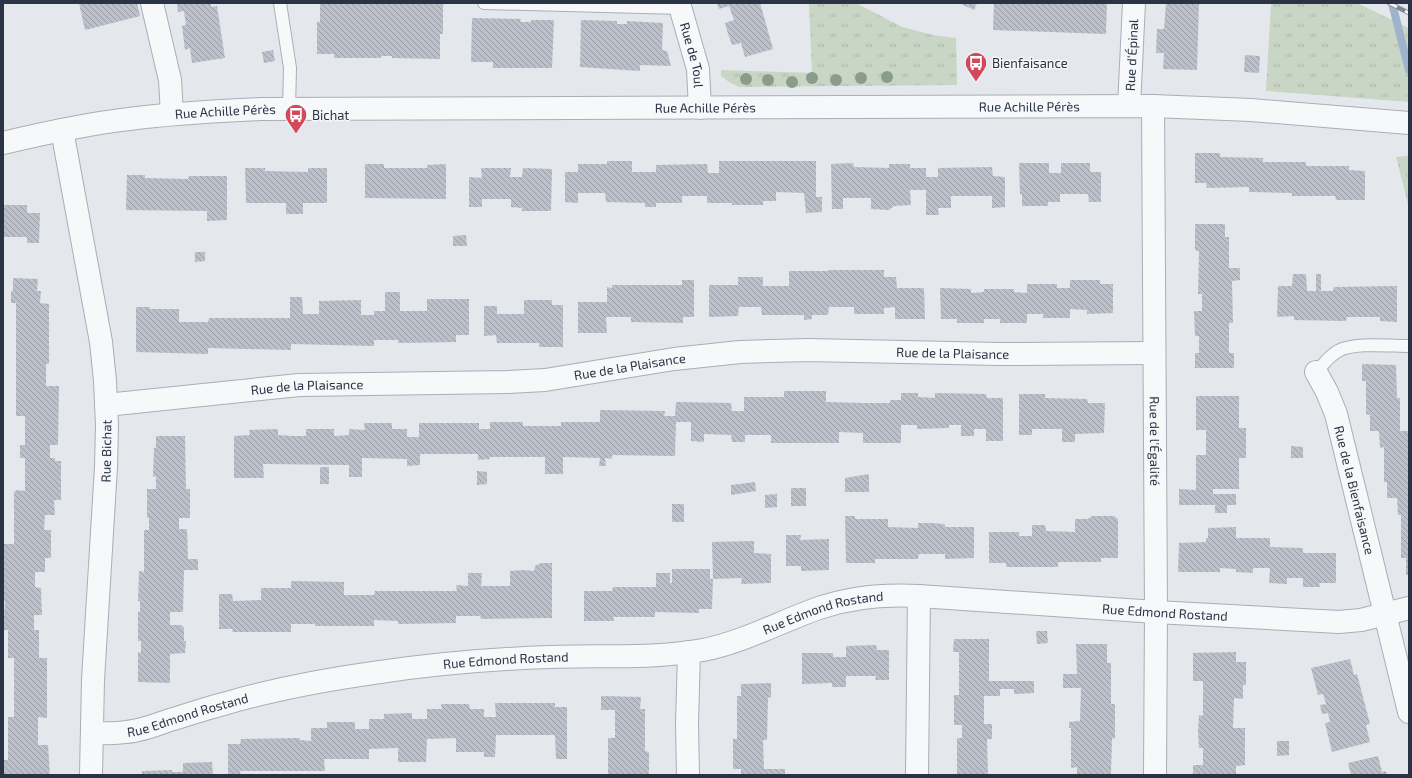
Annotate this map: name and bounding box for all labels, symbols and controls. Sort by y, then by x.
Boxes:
street label: Rue d'Épinal [1122,19,1141,91]
street label: Rue de Toul [677,20,707,88]
bus stop icon: Bienfaisance [963,50,989,83]
place label: Bienfaisance [992,55,1068,71]
street label: Rue Achille Pérès [979,98,1080,115]
street label: Rue Achille Pérès [655,99,756,116]
street label: Rue Achille Pérès [174,101,276,122]
bus stop icon: Bichat [283,102,309,135]
place label: Bichat [312,107,349,123]
street label: Rue de la Plaisance [896,344,1009,362]
street label: Rue de la Plaisance [573,350,687,383]
street label: Rue de la Plaisance [250,376,364,398]
street label: Rue de l'Égalité [1147,396,1164,486]
street label: Rue Bichat [97,420,115,482]
street label: Rue de la Bienfaisance [1331,424,1378,556]
street label: Rue Edmond Rostand [760,588,884,638]
street label: Rue Edmond Rostand [1102,600,1228,624]
street label: Rue Edmond Rostand [442,648,569,672]
street label: Rue Edmond Rostand [126,689,250,740]

